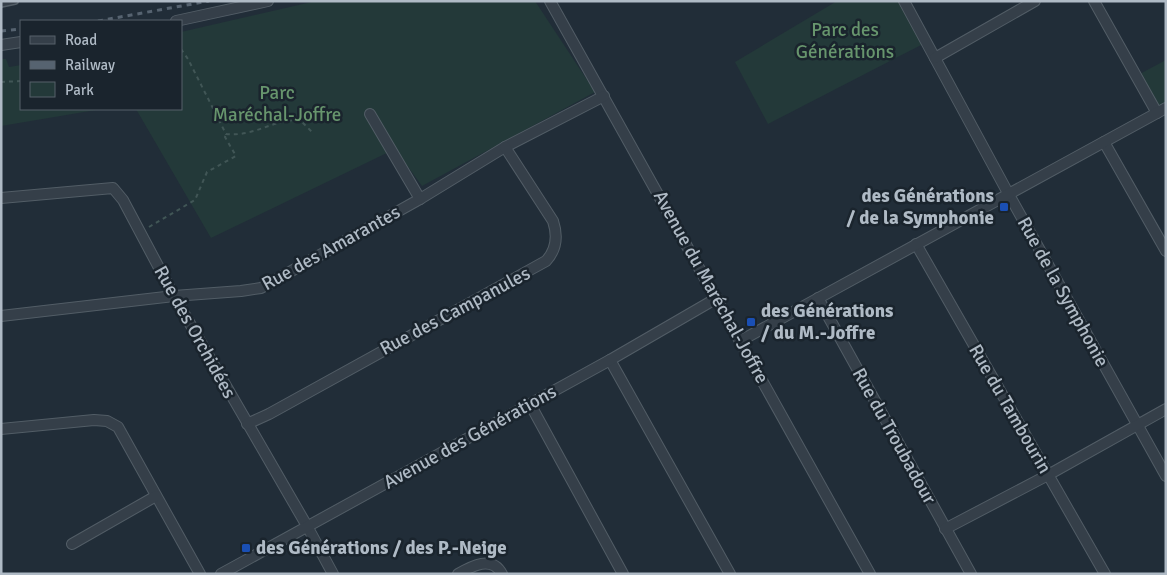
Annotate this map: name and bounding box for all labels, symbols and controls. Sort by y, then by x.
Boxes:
park label: Parc des Générations [796,18,894,64]
legend [20,20,182,110]
text: Road [65,31,97,49]
text: Railway [65,56,115,74]
text: Park [65,81,94,99]
park label: Parc Maréchal-Joffre [213,81,341,127]
place label: des Générations / de la Symphonie [846,184,994,230]
street label: Avenue du Maréchal-Joffre [648,186,774,388]
street label: Rue des Amarantes [258,200,404,296]
marker: des Générations / de la Symphonie [998,201,1010,213]
street label: Rue de la Symphonie [1012,213,1114,371]
street label: Rue des Orchidées [149,261,241,403]
street label: Rue des Campanules [376,261,534,361]
place label: des Générations / du M.-Joffre [761,299,893,345]
marker: des Générations / du M.-Joffre [745,316,757,328]
street label: Rue du Tambourin [963,340,1057,478]
street label: Rue du Troubadour [847,364,941,508]
street label: Avenue des Générations [379,379,561,495]
place label: des Générations / des P.-Neige [256,536,507,560]
marker: des Générations / des P.-Neige [240,542,252,554]

